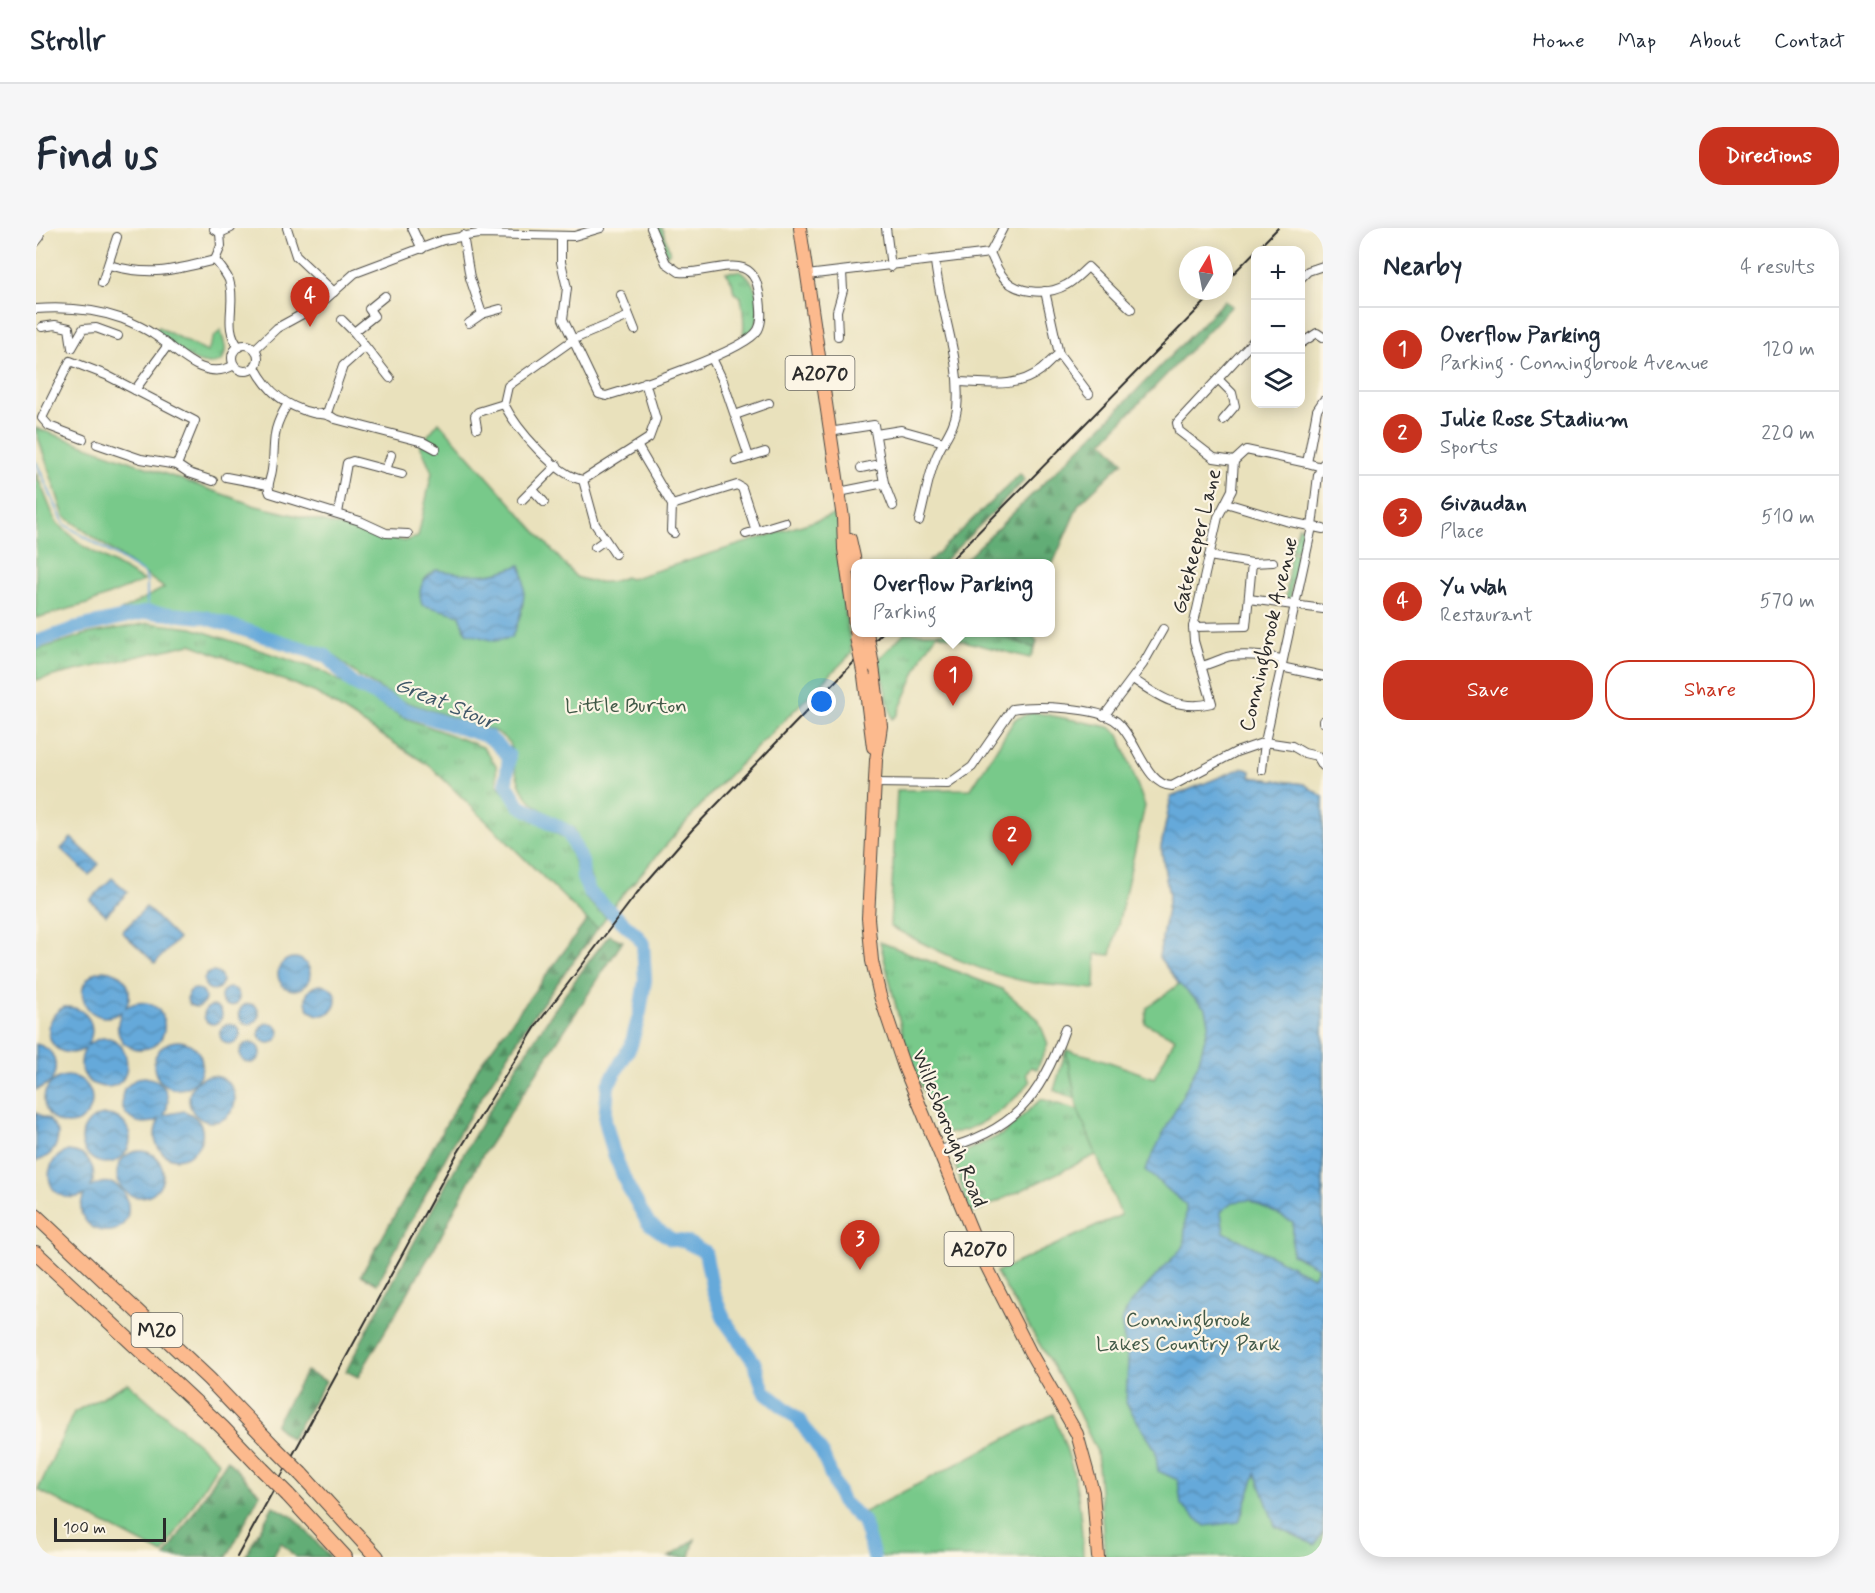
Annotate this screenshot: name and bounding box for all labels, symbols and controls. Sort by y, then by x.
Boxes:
text: Strollr [30,23,105,60]
text: Home [1533,27,1585,55]
text: Map [1618,27,1656,55]
text: About [1689,27,1741,55]
text: Contact [1774,27,1845,55]
button: Directions [1699,127,1839,185]
text: Find us [36,129,158,184]
north arrow [1179,246,1233,300]
map controls [1251,246,1305,408]
button: + [1251,246,1305,300]
text: Nearby [1383,250,1462,284]
text: 4 results [1740,254,1815,281]
pin: 4 [290,278,330,327]
button: − [1251,300,1305,354]
text: Overflow Parking [1440,322,1600,350]
text: 1 [1398,336,1407,363]
text: 120 m [1762,336,1815,363]
text: Parking · Conningbrook Avenue [1440,350,1709,377]
button: layers [1251,354,1305,408]
road number: A2070 [786,356,854,390]
text: Julie Rose Stadium [1440,406,1629,434]
text: 2 [1398,420,1407,447]
text: 220 m [1761,420,1815,447]
text: Sports [1440,434,1498,461]
street label: Gatekeeper Lane [1165,466,1229,617]
text: Givaudan [1440,490,1527,518]
text: 3 [1398,504,1407,531]
text: 510 m [1761,504,1815,531]
text: Place [1440,518,1484,545]
street label: Conningbrook Avenue [1233,534,1307,735]
popup [851,559,1055,637]
text: Overflow Parking [873,571,1033,599]
text: Yu Wah [1440,574,1507,602]
text: 4 [1397,588,1408,615]
text: 570 m [1760,588,1815,615]
text: Parking [873,599,937,626]
text: Restaurant [1440,602,1533,629]
pin: 1 [934,656,972,706]
button: Save [1383,660,1593,720]
button: Share [1605,660,1815,720]
water label: Great Stour [390,671,503,738]
your location [807,687,836,716]
park label: Little Burton [565,692,687,720]
pin: 2 [992,816,1032,866]
street label: Willesborough Road [905,1045,994,1212]
pin: 3 [840,1220,880,1270]
road number: A2070 [944,1232,1014,1266]
park label: Conningbrook Lakes Country Park [1096,1306,1280,1358]
road number: M20 [132,1313,182,1347]
scale bar [54,1515,166,1542]
text: 100 m [63,1518,106,1539]

